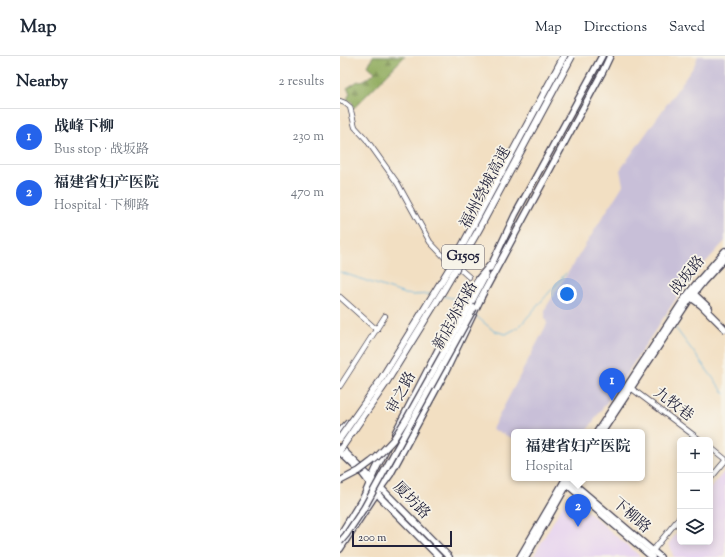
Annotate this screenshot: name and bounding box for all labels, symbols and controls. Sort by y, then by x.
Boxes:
text: Map [20,14,57,41]
text: Map [535,18,562,38]
text: Directions [584,18,647,38]
text: Saved [669,18,705,38]
text: Nearby [16,70,68,94]
text: 2 results [279,73,324,91]
text: 战峰下柳 [54,117,114,138]
text: 1 [27,128,31,146]
text: 230 m [292,128,324,146]
text: Bus stop · 战坂路 [54,141,149,159]
street label: 福州绕城高速 [456,143,516,233]
text: 福建省妇产医院 [54,173,159,194]
text: 2 [26,184,32,202]
text: 470 m [291,184,324,202]
text: Hospital · 下柳路 [54,197,149,215]
road number: G1505 [442,245,484,269]
street label: 战坂路 [666,252,710,300]
street label: 新店外环路 [429,278,483,354]
your location [557,284,577,304]
street label: 审之路 [382,368,422,418]
pin: 1 [599,368,625,401]
street label: 九牧巷 [649,383,697,427]
popup [511,429,645,481]
text: 福建省妇产医院 [525,437,631,458]
map controls [677,437,713,545]
button: + [677,437,713,473]
text: Hospital [525,458,573,476]
button: − [677,473,713,509]
street label: 厦坊路 [388,478,434,524]
street label: 下柳路 [607,493,655,539]
pin: 2 [565,494,591,527]
button: layers [677,509,713,545]
scale bar [352,529,452,548]
text: 200 m [358,530,386,546]

